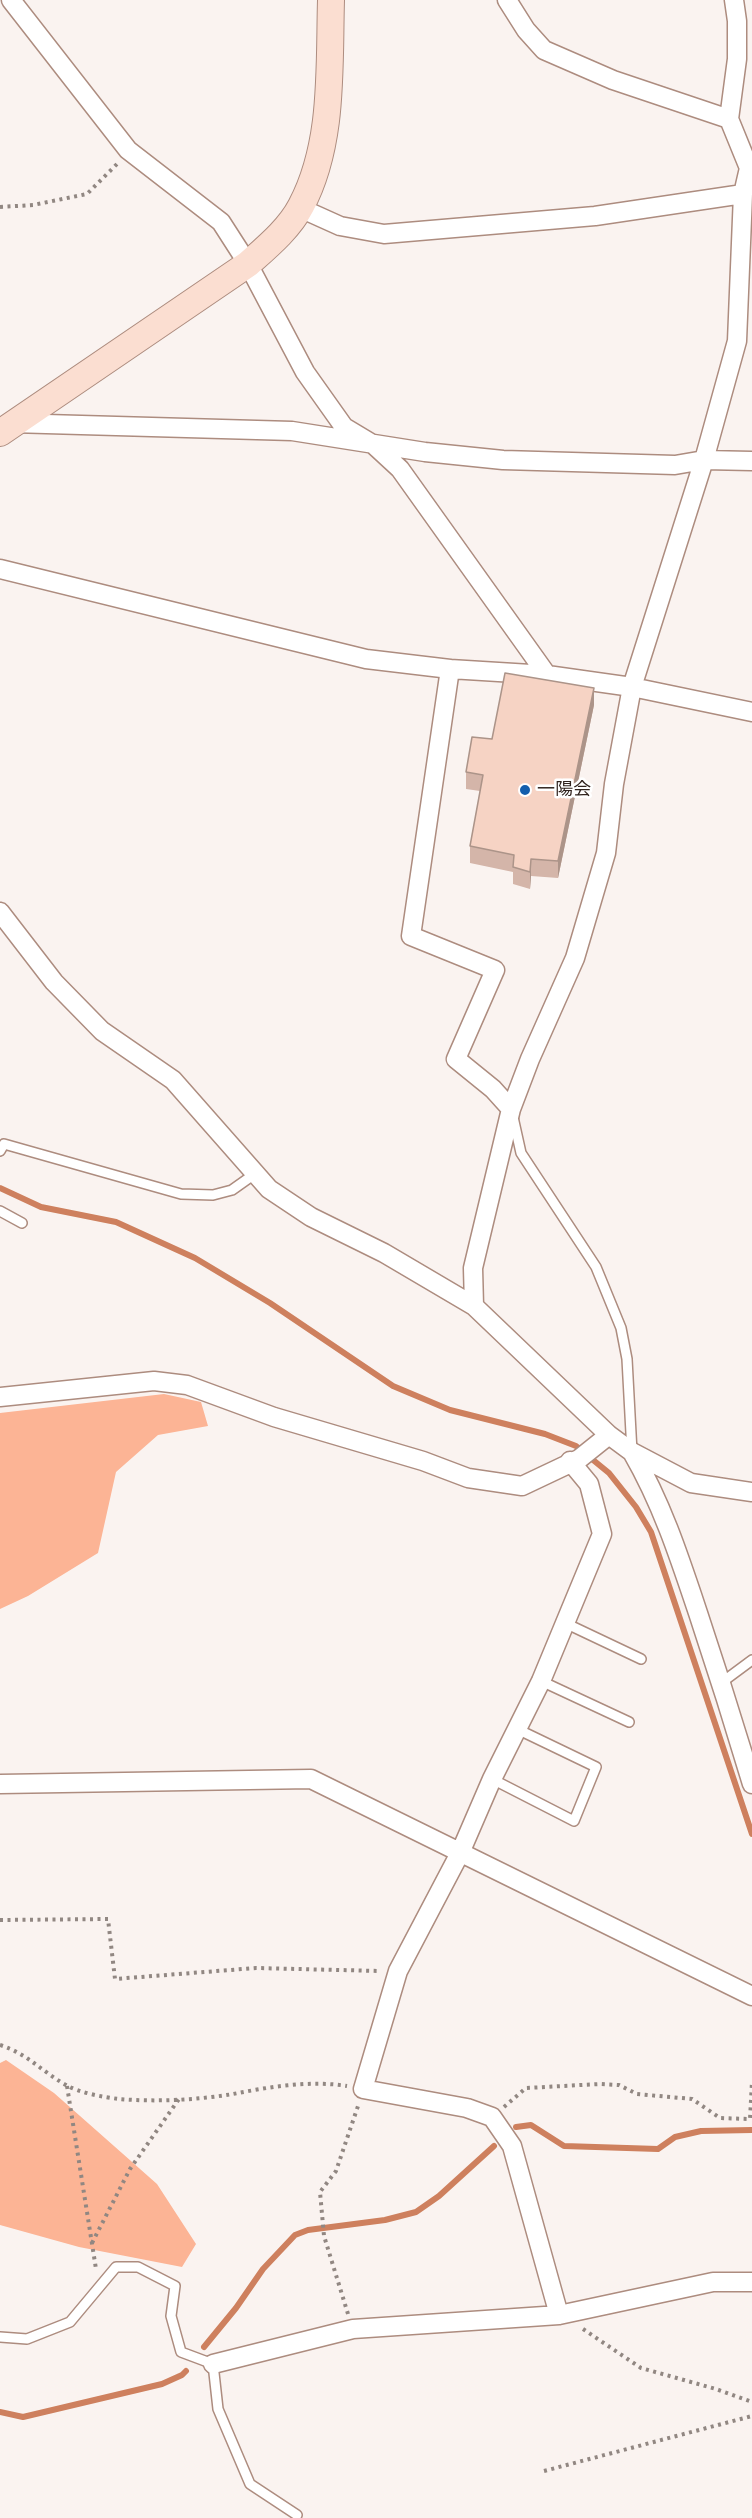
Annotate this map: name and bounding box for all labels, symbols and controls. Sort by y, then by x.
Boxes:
place label: 一陽会 [537,779,591,801]
marker: 一陽会 [518,783,532,797]

